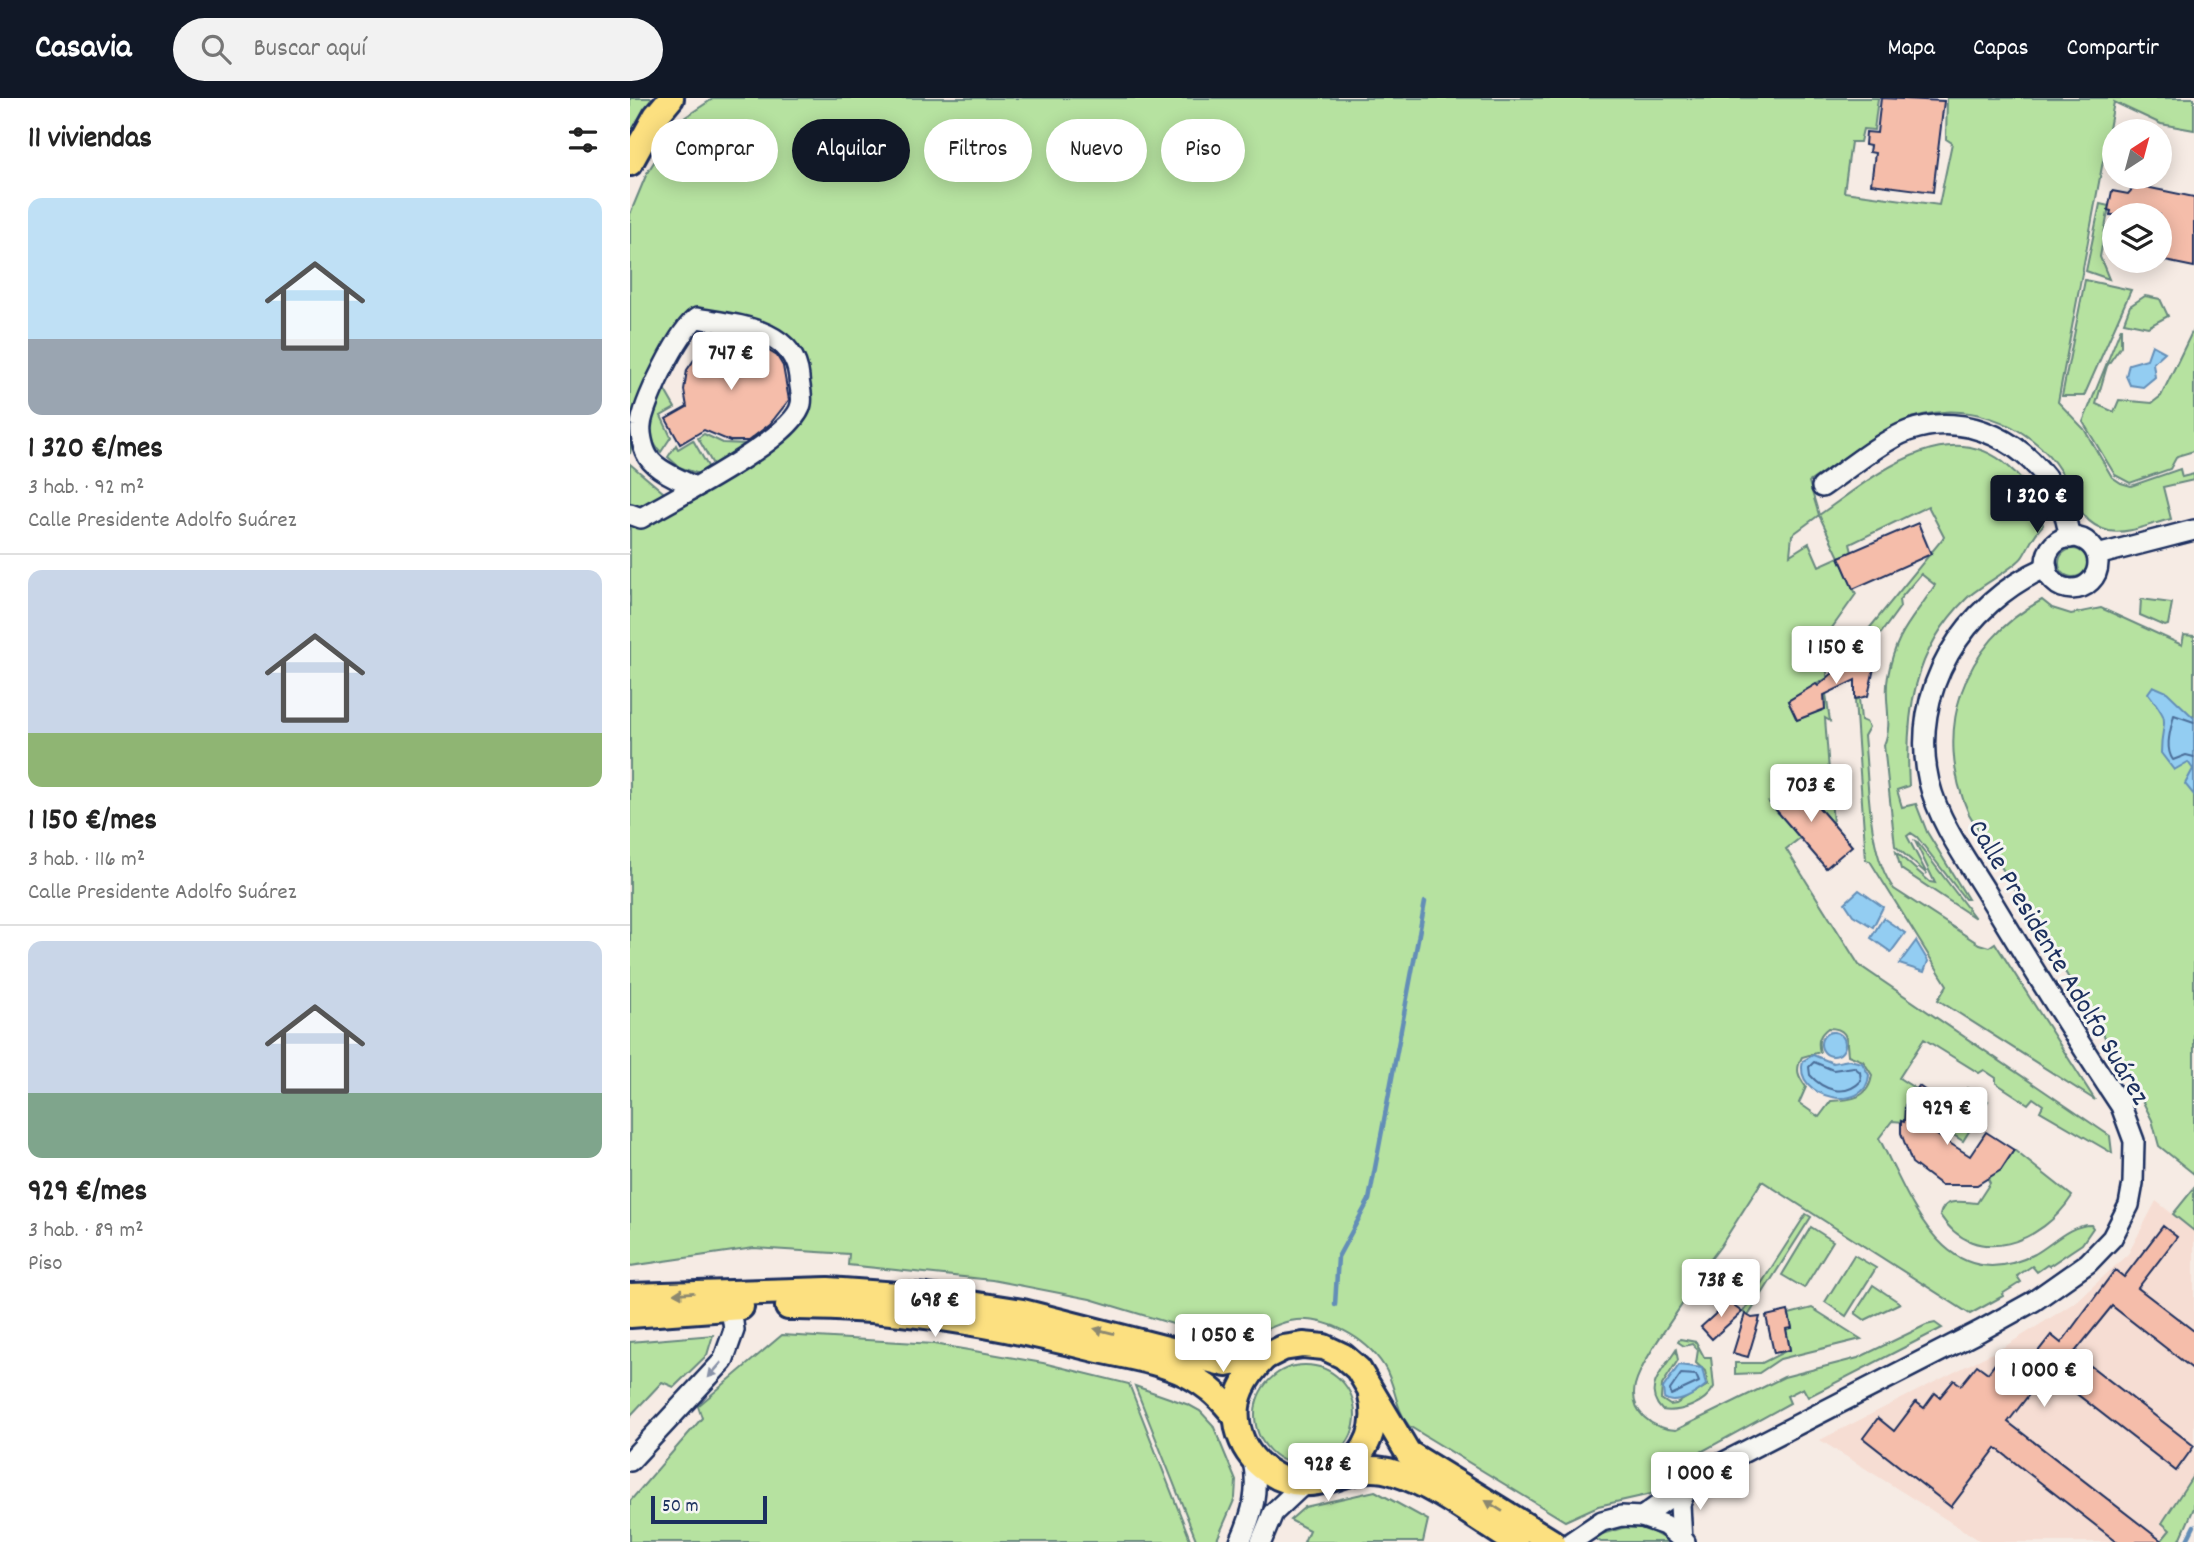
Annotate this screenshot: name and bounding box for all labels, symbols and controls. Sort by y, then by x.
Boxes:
search box [173,18,663,81]
text: Casavia [35,26,131,73]
icon: search [197,30,235,68]
text: Buscar aquí [253,31,366,68]
text: Mapa [1887,32,1935,66]
text: Capas [1973,32,2029,66]
text: Compartir [2067,32,2159,66]
text: 11 viviendas [28,119,152,162]
chip: Comprar [651,119,778,182]
chip: Alquilar [792,119,910,182]
chip: Filtros [924,119,1032,182]
chip: Nuevo [1046,119,1147,182]
chip: Piso [1161,119,1245,182]
north arrow [2102,119,2172,189]
map controls [2102,119,2172,273]
icon: filters [564,121,602,159]
button: layers [2102,203,2172,273]
icon: home [252,243,378,369]
pin: 747 € [682,332,780,392]
text: 747 € [708,338,754,371]
text: 1 320 €/mes [28,429,163,472]
text: 3 hab. · 92 m² [28,472,144,505]
pin: 1 320 € [1972,476,2102,535]
text: 1 320 € [2006,481,2068,514]
text: Calle Presidente Adolfo Suárez [28,505,296,538]
icon: home [252,615,378,741]
pin: 1 150 € [1771,626,1901,686]
text: 1 150 € [1808,632,1864,665]
pin: 703 € [1762,764,1860,824]
text: 703 € [1786,770,1836,803]
text: 1 150 €/mes [28,801,157,844]
street label: Calle Presidente Adolfo Suárez [1955,813,2158,1114]
text: 3 hab. · 116 m² [28,844,145,877]
text: Calle Presidente Adolfo Suárez [28,877,296,910]
icon: home [252,986,378,1112]
pin: 929 € [1898,1088,1996,1147]
text: 929 € [1922,1093,1972,1126]
text: 929 €/mes [28,1172,147,1215]
text: 3 hab. · 89 m² [28,1215,144,1248]
text: Piso [28,1248,63,1281]
pin: 738 € [1672,1260,1770,1319]
text: 738 € [1698,1265,1744,1298]
pin: 698 € [886,1280,984,1339]
text: 698 € [910,1285,960,1318]
one-way arrow [673,1287,695,1298]
pin: 1 050 € [1158,1314,1288,1374]
text: 1 050 € [1191,1320,1255,1353]
one-way arrow [1093,1325,1115,1336]
pin: 1 000 € [1979,1350,2109,1409]
text: 1 000 € [2011,1355,2077,1388]
one-way arrow [708,1362,723,1379]
pin: 928 € [1279,1444,1377,1503]
text: 928 € [1304,1449,1352,1482]
pin: 1 000 € [1635,1452,1765,1512]
text: 1 000 € [1667,1458,1733,1491]
scale bar [651,1493,766,1525]
text: 50 m [662,1494,699,1521]
one-way arrow [1484,1499,1503,1512]

